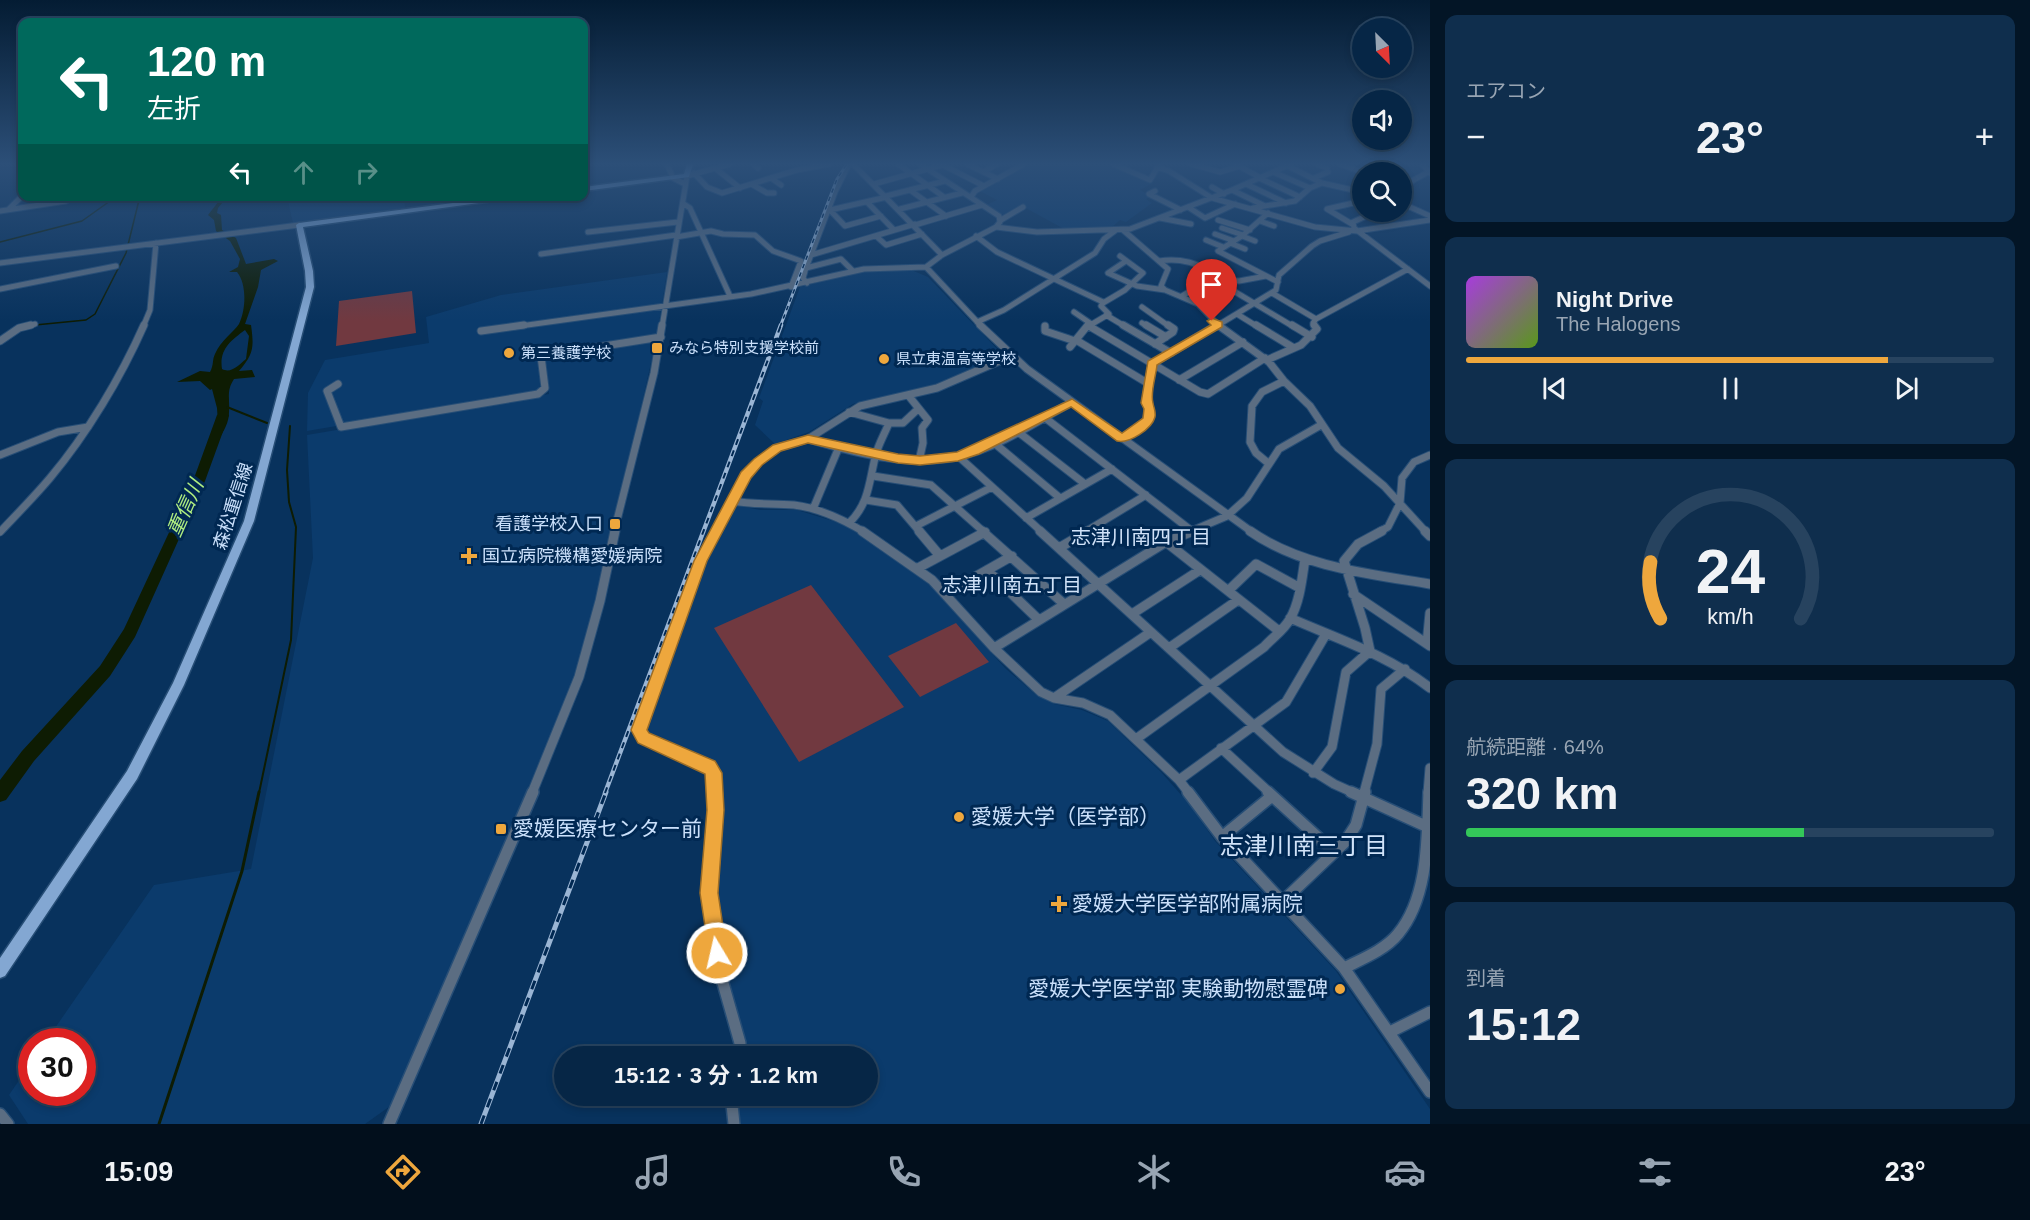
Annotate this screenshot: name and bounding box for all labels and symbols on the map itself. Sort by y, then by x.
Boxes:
north arrow [1352,18,1412,78]
pin [1186,259,1237,321]
place label: みなら特別支援学校前 [669,339,819,356]
marker: みなら特別支援学校前 [650,341,664,355]
place label: 第三養護学校 [521,344,611,361]
marker: 第三養護学校 [502,346,516,360]
place label: 県立東温高等学校 [896,350,1016,367]
marker: 県立東温高等学校 [877,352,891,366]
street label: 森松重信線 [210,460,256,552]
water label: 重信川 [163,474,208,540]
place label: 看護学校入口 [495,514,603,534]
marker: 看護学校入口 [608,517,622,531]
district label: 志津川南四丁目 [1071,526,1211,548]
place label: 国立病院機構愛媛病院 [482,546,662,566]
marker: 国立病院機構愛媛病院 [460,547,478,565]
district label: 志津川南五丁目 [942,574,1082,596]
place label: 愛媛大学（医学部） [971,805,1160,828]
marker: 愛媛大学（医学部） [952,810,966,824]
place label: 愛媛医療センター前 [513,817,702,840]
marker: 愛媛医療センター前 [494,822,508,836]
district label: 志津川南三丁目 [1220,832,1388,859]
place label: 愛媛大学医学部附属病院 [1072,892,1303,915]
marker: 愛媛大学医学部附属病院 [1050,895,1068,913]
position arrow [685,921,749,985]
place label: 愛媛大学医学部 実験動物慰霊碑 [1028,977,1328,1000]
marker: 愛媛大学医学部 実験動物慰霊碑 [1333,982,1347,996]
speed limit sign: 30 [18,1028,96,1106]

